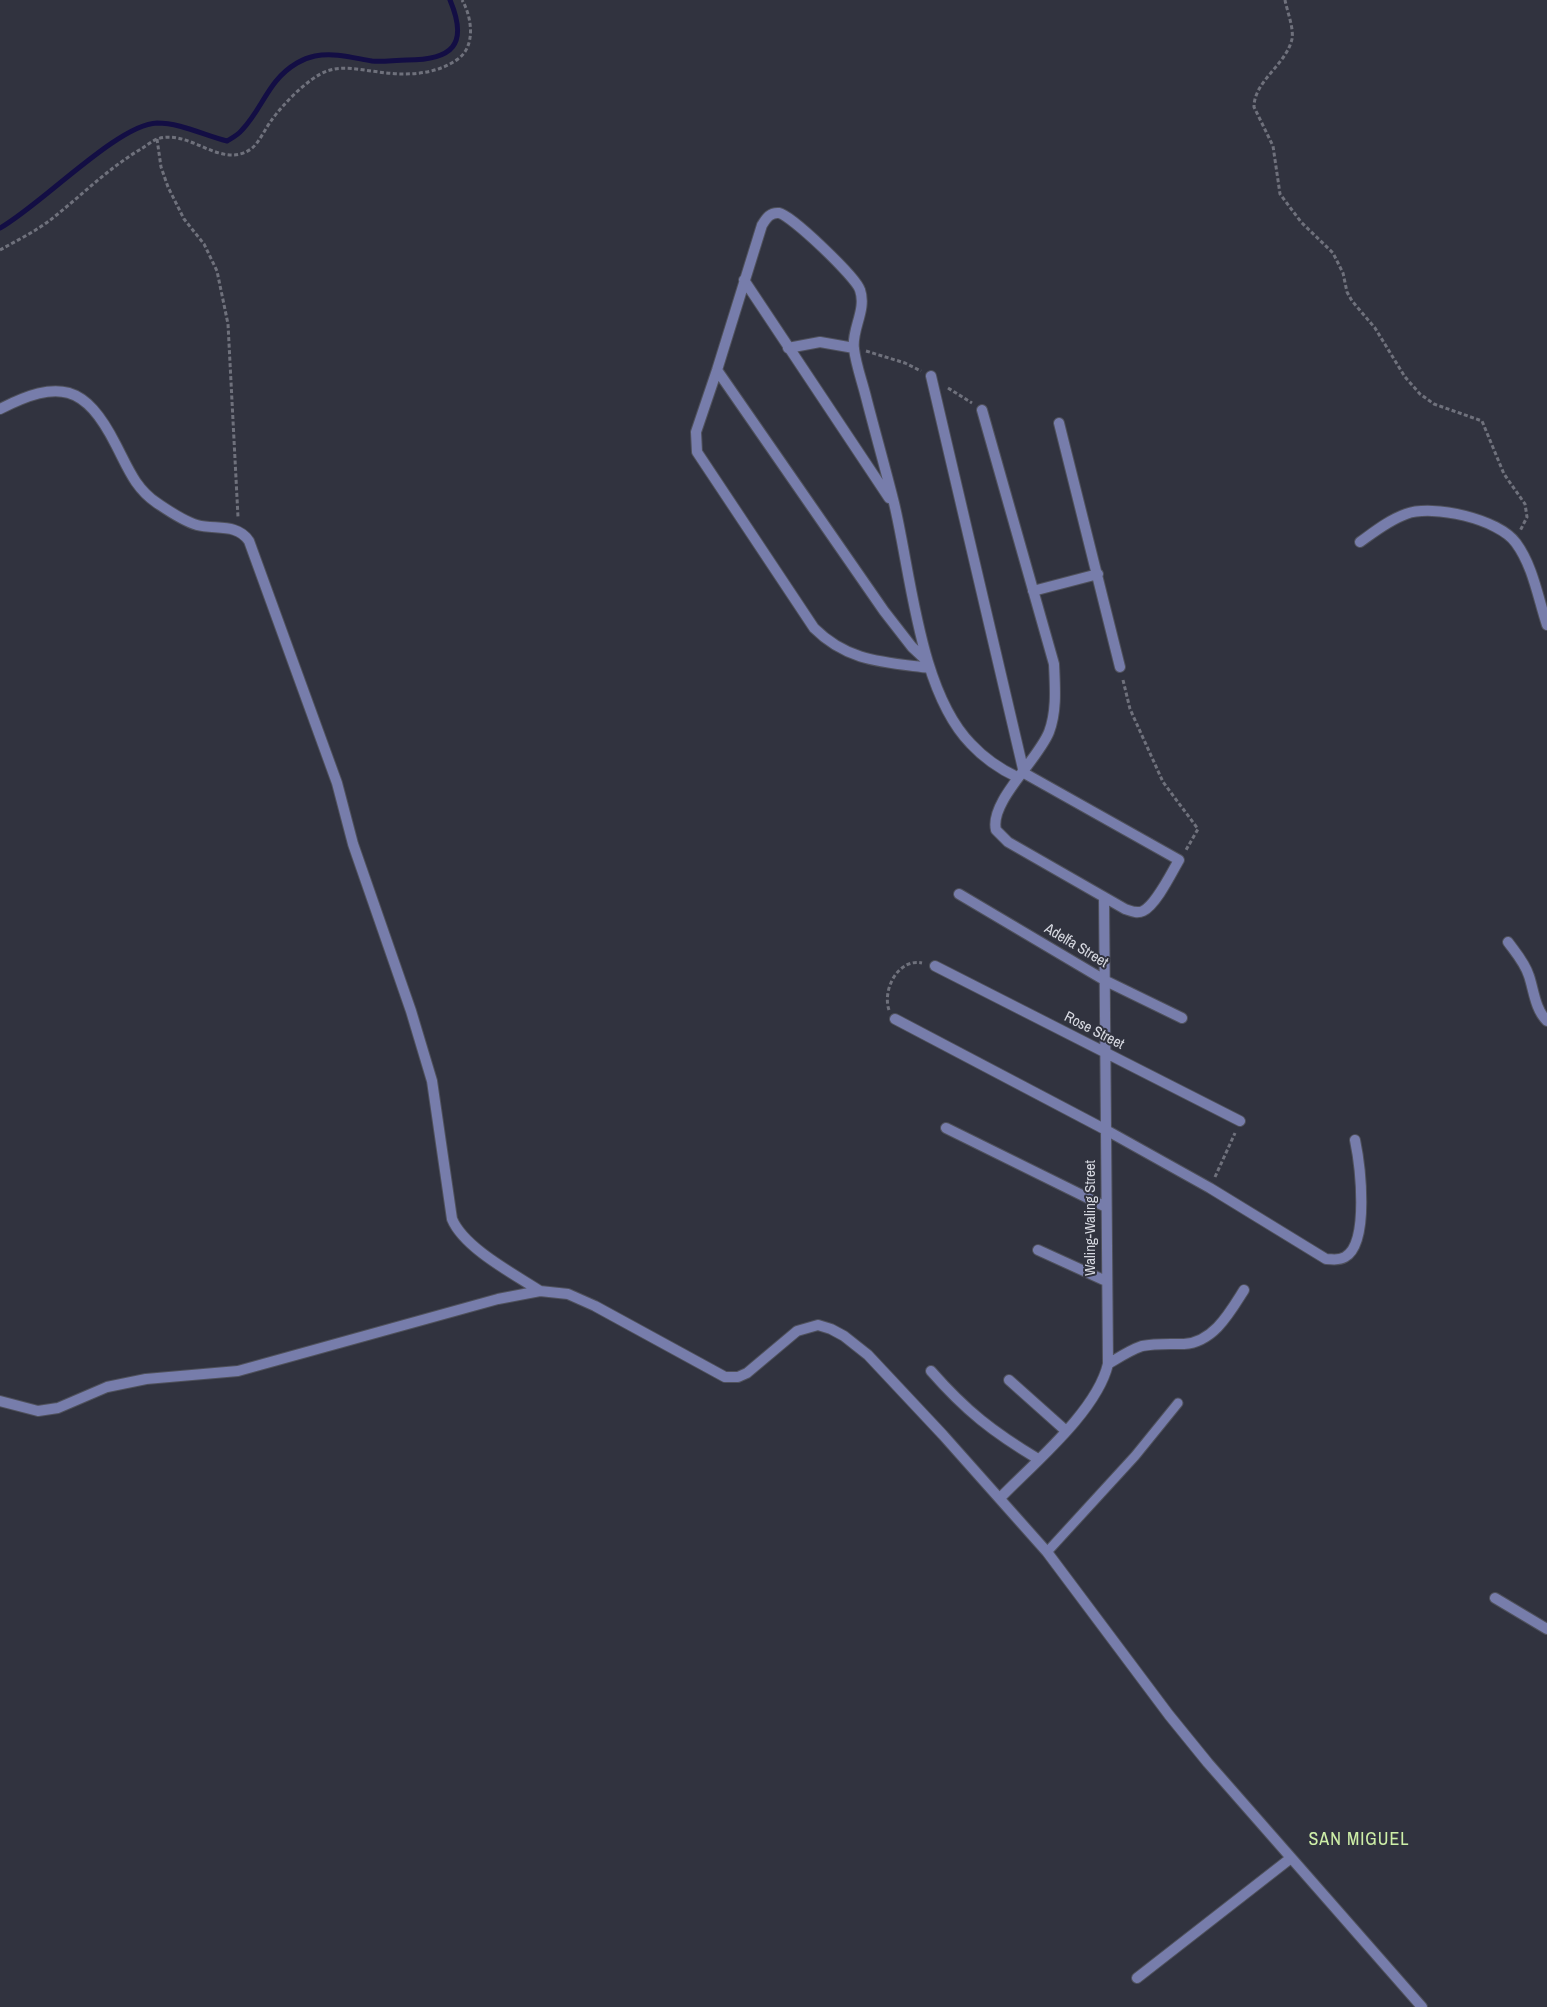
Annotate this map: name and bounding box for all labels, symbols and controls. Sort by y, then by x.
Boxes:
street label: Adelfa Street [1041,920,1111,972]
street label: Rose Street [1061,1008,1127,1054]
street label: Waling-Waling Street [1082,1160,1100,1276]
district label: SAN MIGUEL [1307,1829,1411,1851]

